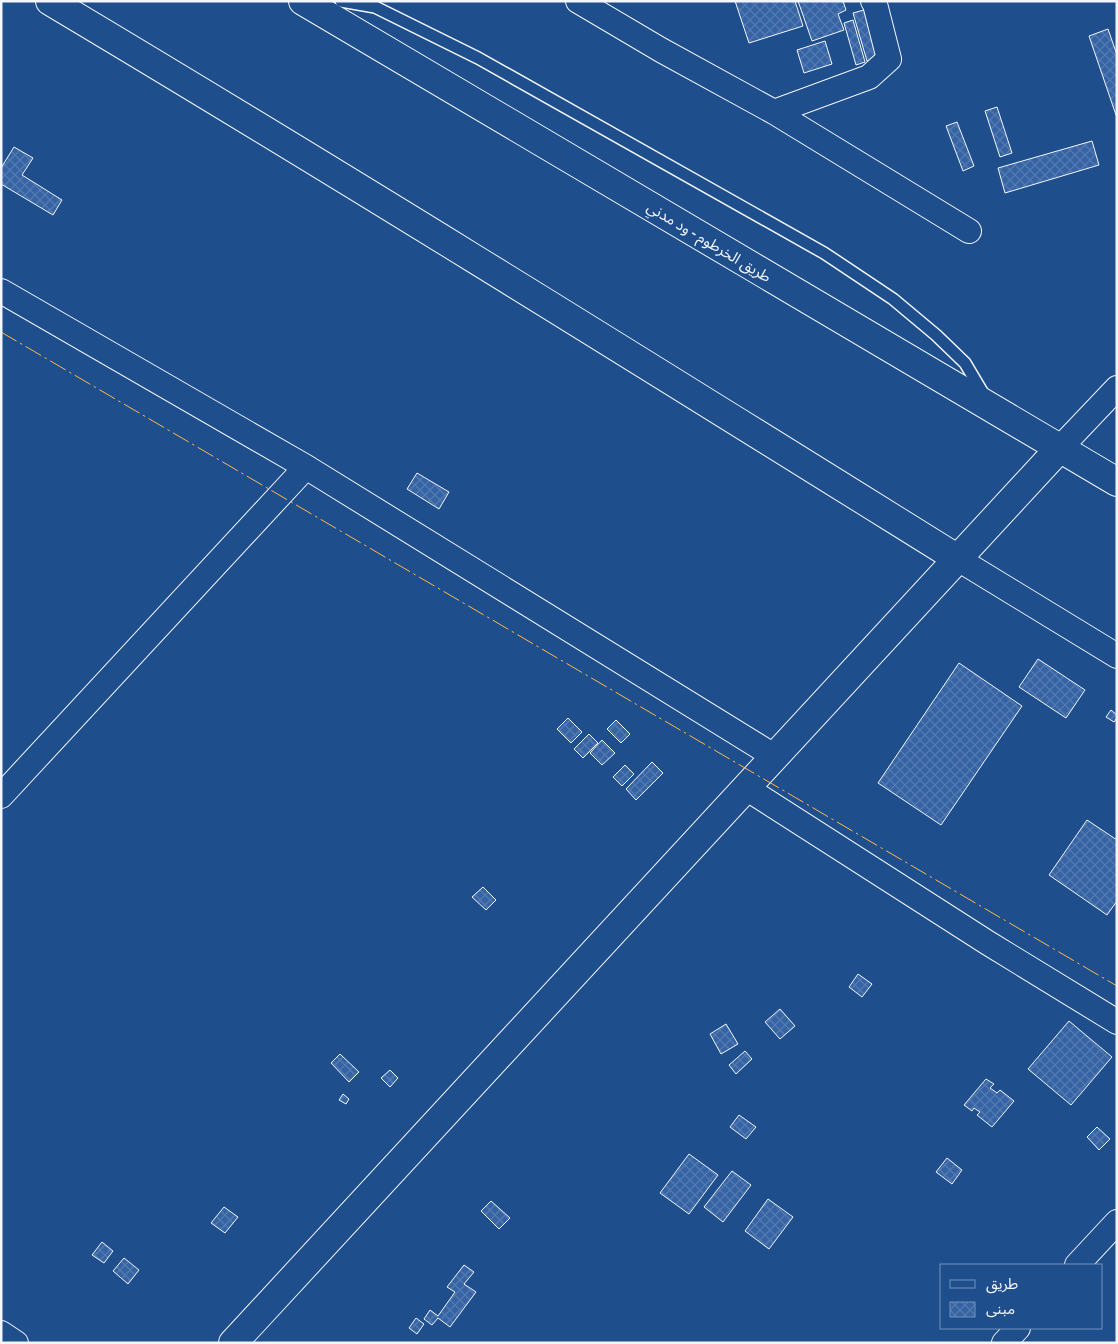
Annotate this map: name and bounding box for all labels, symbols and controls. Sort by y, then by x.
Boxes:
street label: طريق الخرطوم - ود مدني [642,196,775,288]
legend [940,1264,1103,1329]
text: طريق [986,1273,1018,1294]
text: مبنى [986,1298,1015,1319]

